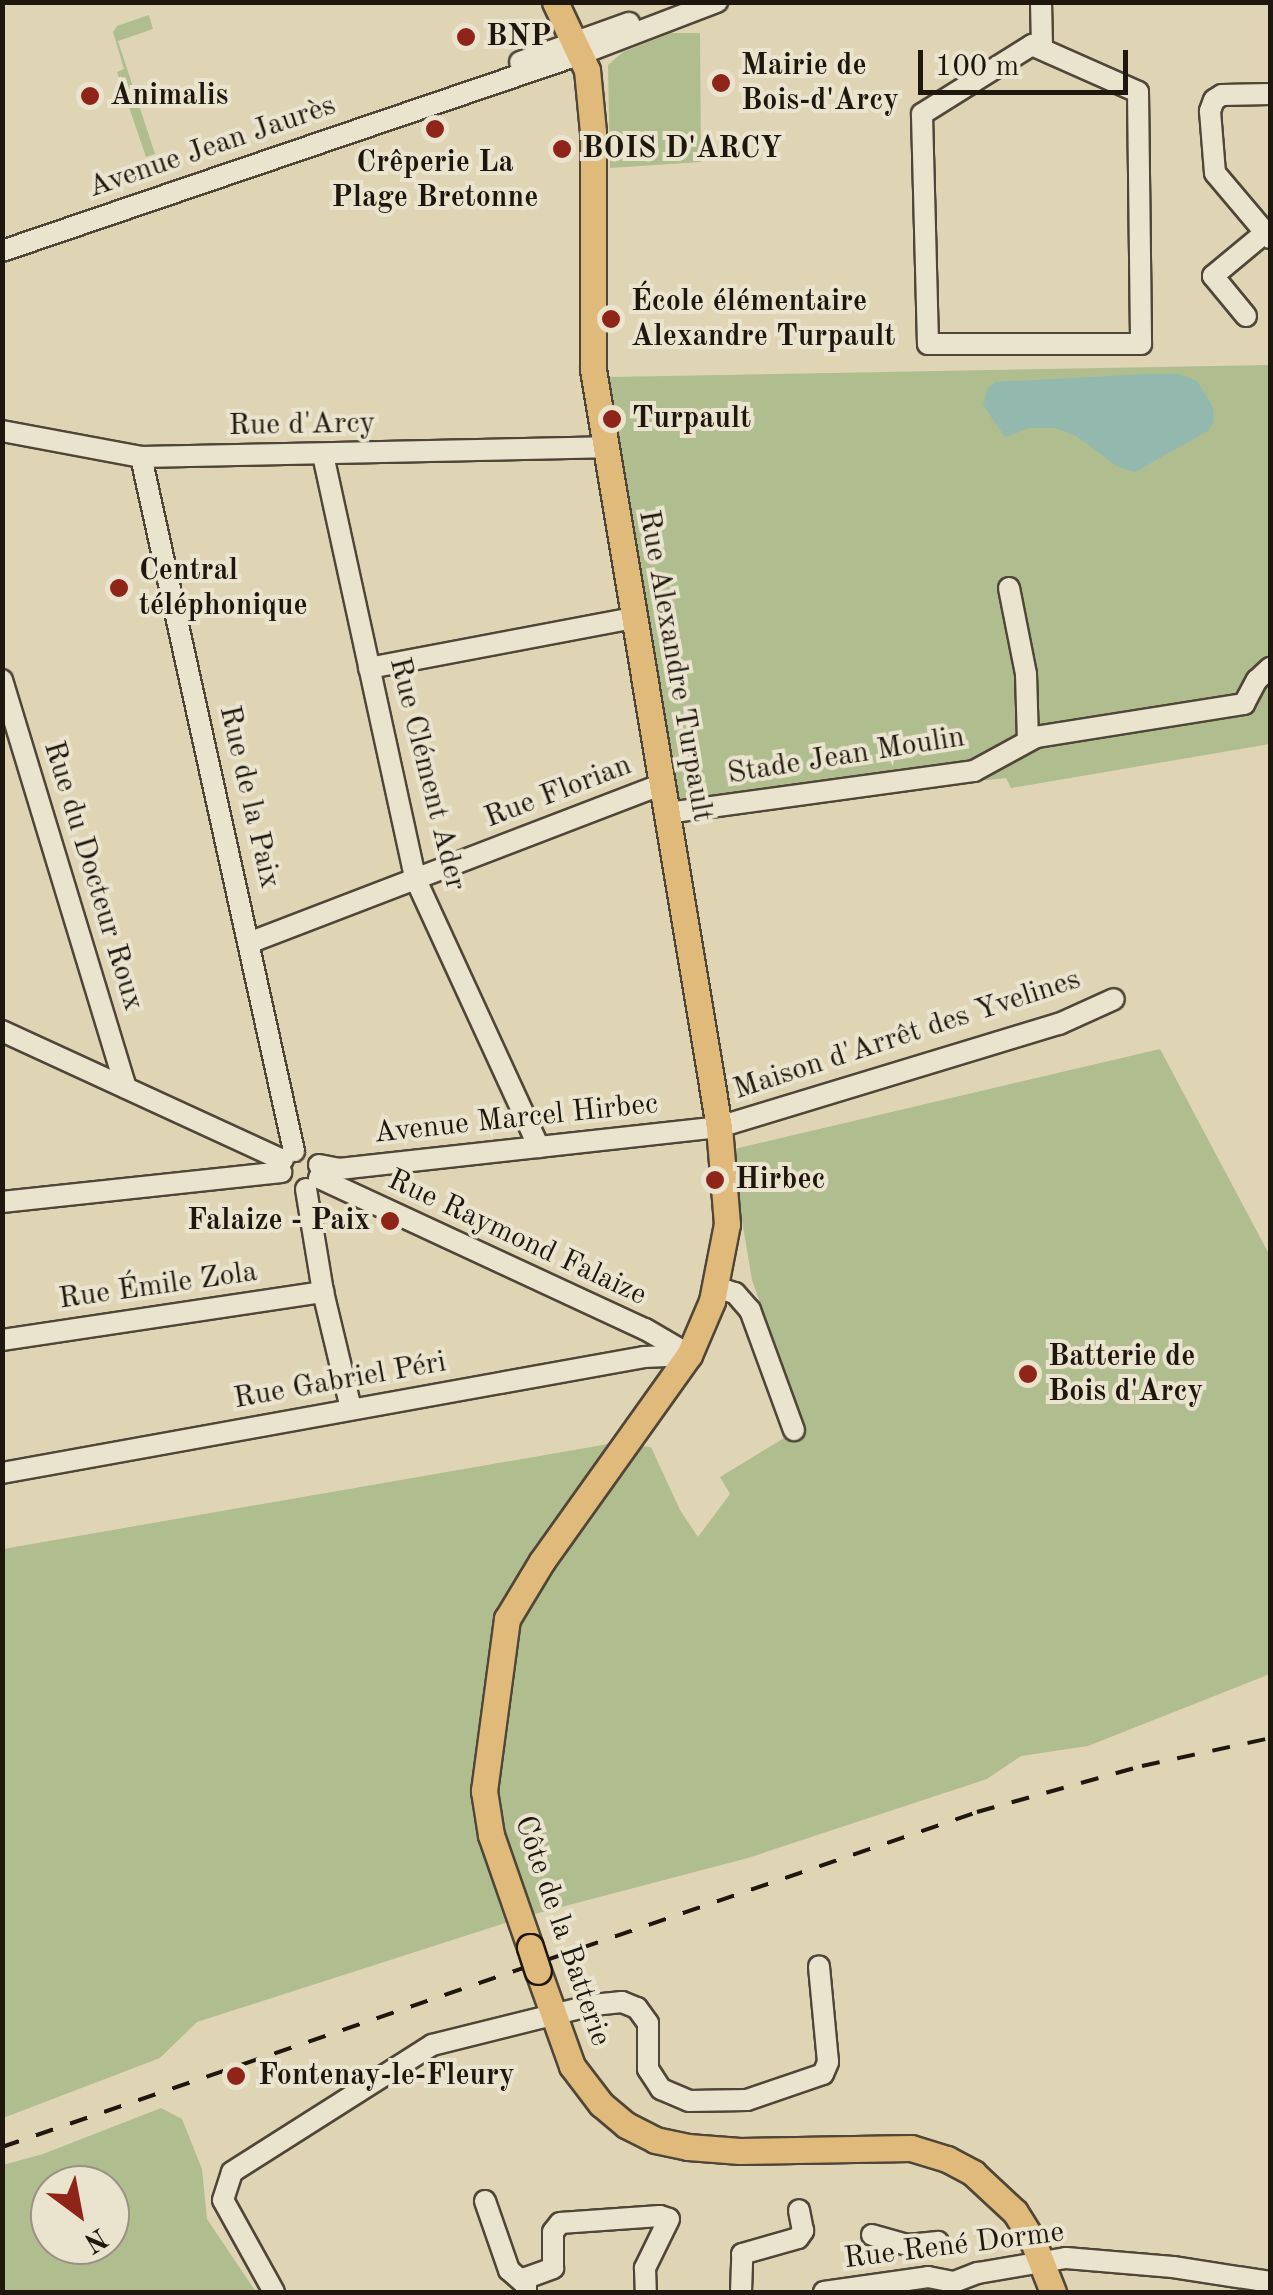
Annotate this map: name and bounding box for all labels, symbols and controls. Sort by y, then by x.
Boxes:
place label: BNP [486,19,551,55]
marker: BNP [455,26,477,48]
scale bar [923,30,1133,92]
place label: Mairie de Bois-d'Arcy [741,48,899,118]
text: 100 m [935,52,1019,82]
marker: Mairie de Bois-d'Arcy [710,72,732,94]
place label: Animalis [110,78,228,114]
marker: Animalis [79,85,101,107]
street label: Avenue Jean Jaurès [84,88,340,206]
marker: Crêperie La Plage Bretonne [424,118,446,140]
place label: BOIS D'ARCY [582,131,782,167]
marker: BOIS D'ARCY [551,138,573,160]
place label: Crêperie La Plage Bretonne [332,145,538,216]
place label: École élémentaire Alexandre Turpault [631,284,895,354]
marker: École élémentaire Alexandre Turpault [600,308,622,330]
place label: Turpault [632,401,751,437]
street label: Rue d'Arcy [228,406,376,444]
marker: Turpault [601,408,623,430]
street label: Rue Alexandre Turpault [630,507,720,825]
place label: Central téléphonique [139,553,308,624]
marker: Central téléphonique [108,577,130,599]
street label: Rue Clément Ader [381,654,473,894]
street label: Rue de la Paix [210,702,288,892]
street label: Stade Jean Moulin [725,719,967,793]
street label: Rue du Docteur Roux [35,737,151,1015]
street label: Rue Florian [479,748,637,836]
street label: Maison d'Arrêt des Yvelines [729,962,1085,1108]
street label: Avenue Marcel Hirbec [372,1086,660,1152]
street label: Rue Raymond Falaize [382,1162,652,1314]
place label: Hirbec [735,1162,826,1198]
marker: Hirbec [704,1169,726,1191]
place label: Falaize - Paix [187,1203,370,1239]
marker: Falaize - Paix [379,1210,401,1232]
street label: Rue Émile Zola [56,1254,260,1318]
place label: Batterie de Bois d'Arcy [1048,1339,1203,1410]
street label: Rue Gabriel Péri [231,1345,449,1417]
marker: Batterie de Bois d'Arcy [1017,1363,1039,1385]
street label: Côte de la Batterie [506,1811,618,2051]
place label: Fontenay-le-Fleury [258,2058,515,2094]
marker: Fontenay-le-Fleury [223,2063,249,2089]
north arrow [30,2165,130,2265]
street label: Rue René Dorme [842,2215,1066,2277]
text: N [78,2221,111,2256]

